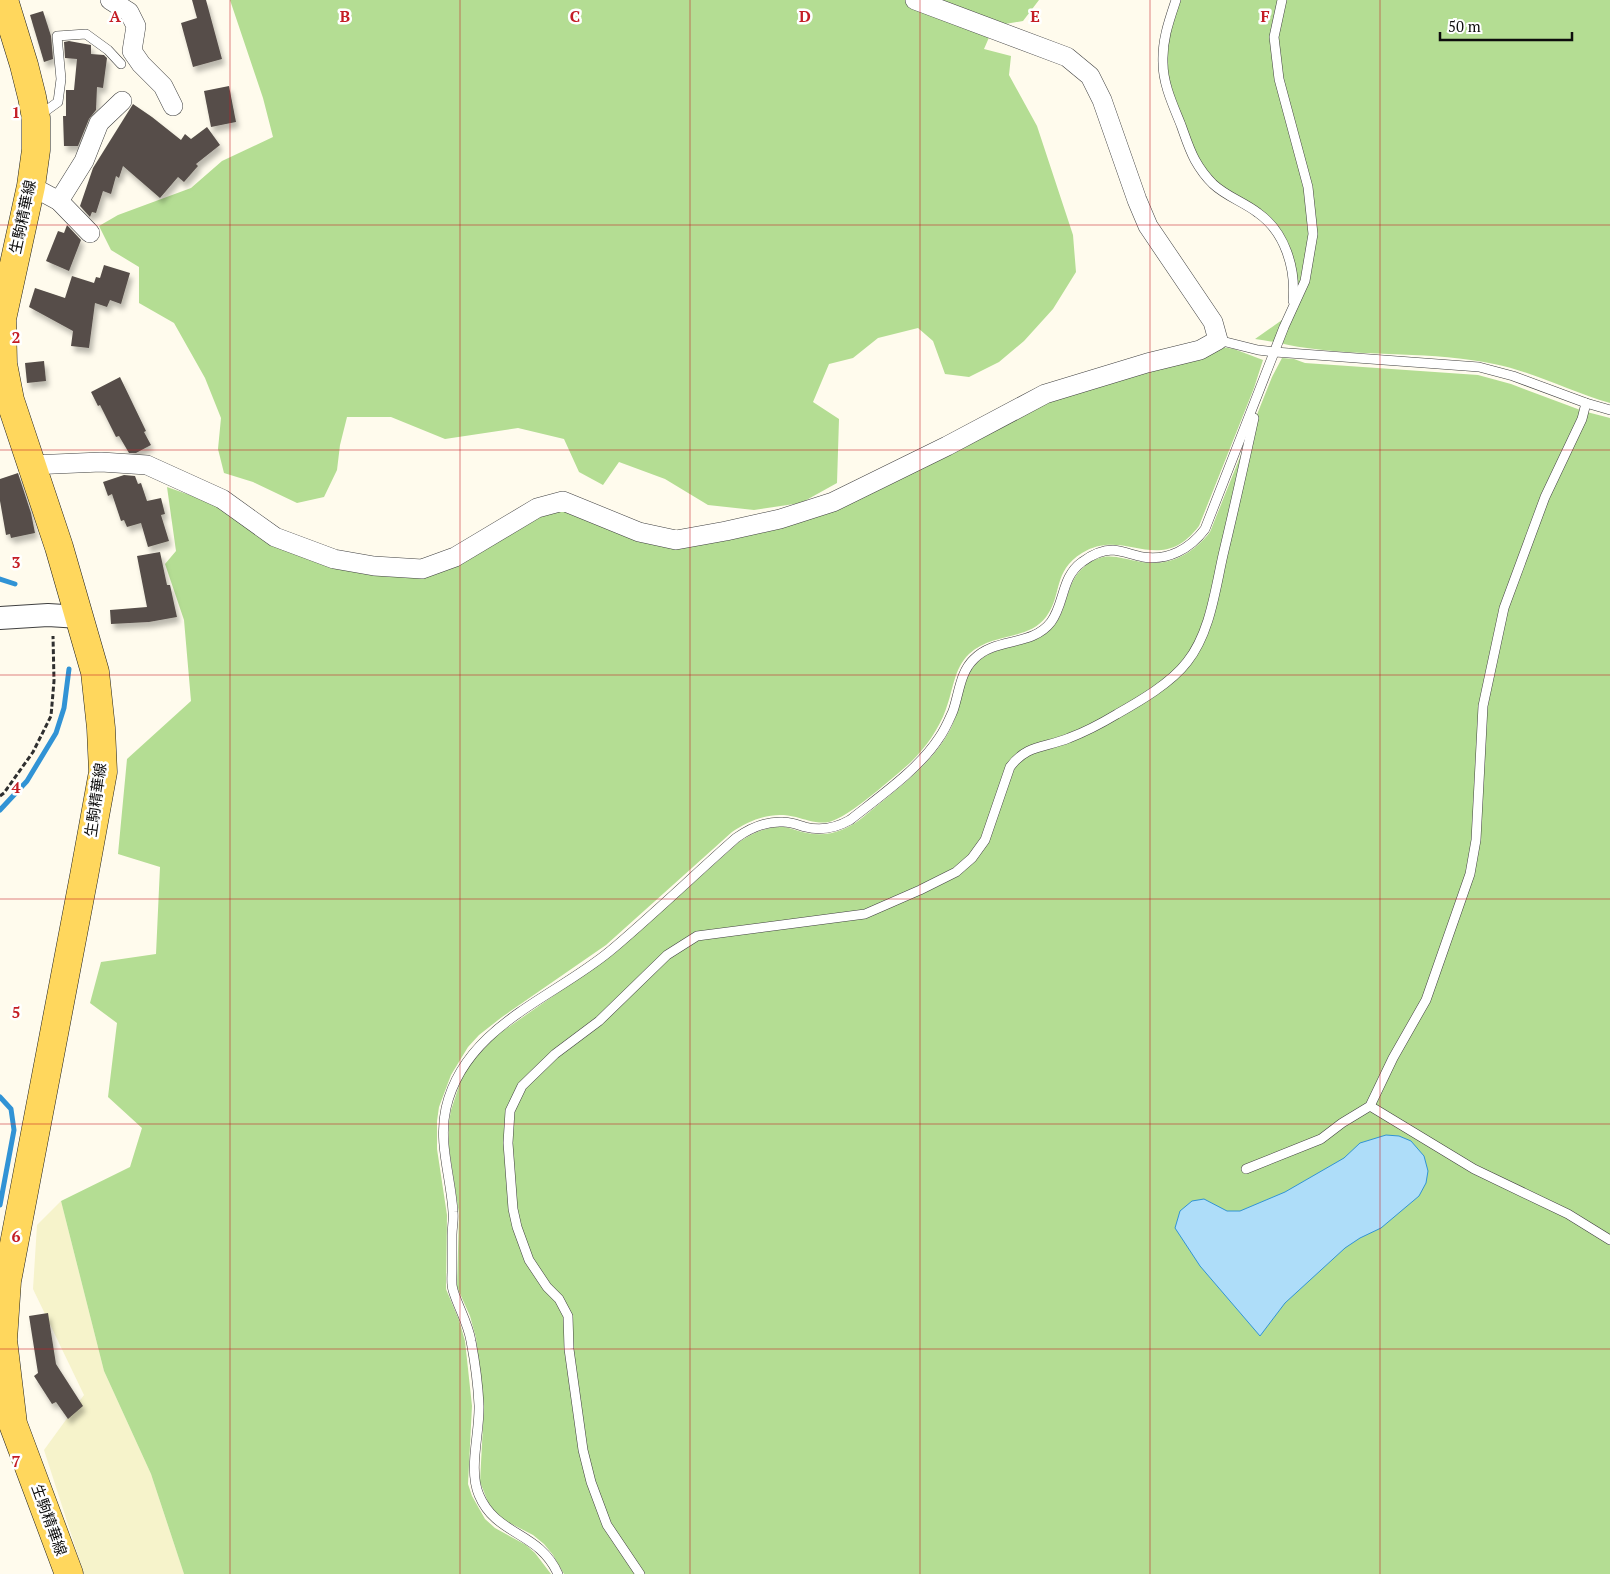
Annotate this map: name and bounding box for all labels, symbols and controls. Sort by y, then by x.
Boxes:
text: A [109,5,121,27]
text: B [340,5,350,27]
text: C [570,5,580,27]
text: D [799,5,811,27]
text: E [1030,5,1040,27]
text: F [1260,5,1270,27]
scale bar [1440,10,1572,42]
text: 50 m [1448,16,1481,36]
text: 1 [11,101,21,123]
street label: 生駒精華線 [4,178,40,256]
text: 2 [11,326,21,348]
text: 3 [11,551,21,573]
street label: 生駒精華線 [80,761,110,838]
text: 4 [11,776,21,798]
text: 5 [11,1001,21,1023]
text: 6 [11,1225,21,1247]
text: 7 [11,1450,21,1472]
street label: 生駒精華線 [28,1481,72,1558]

